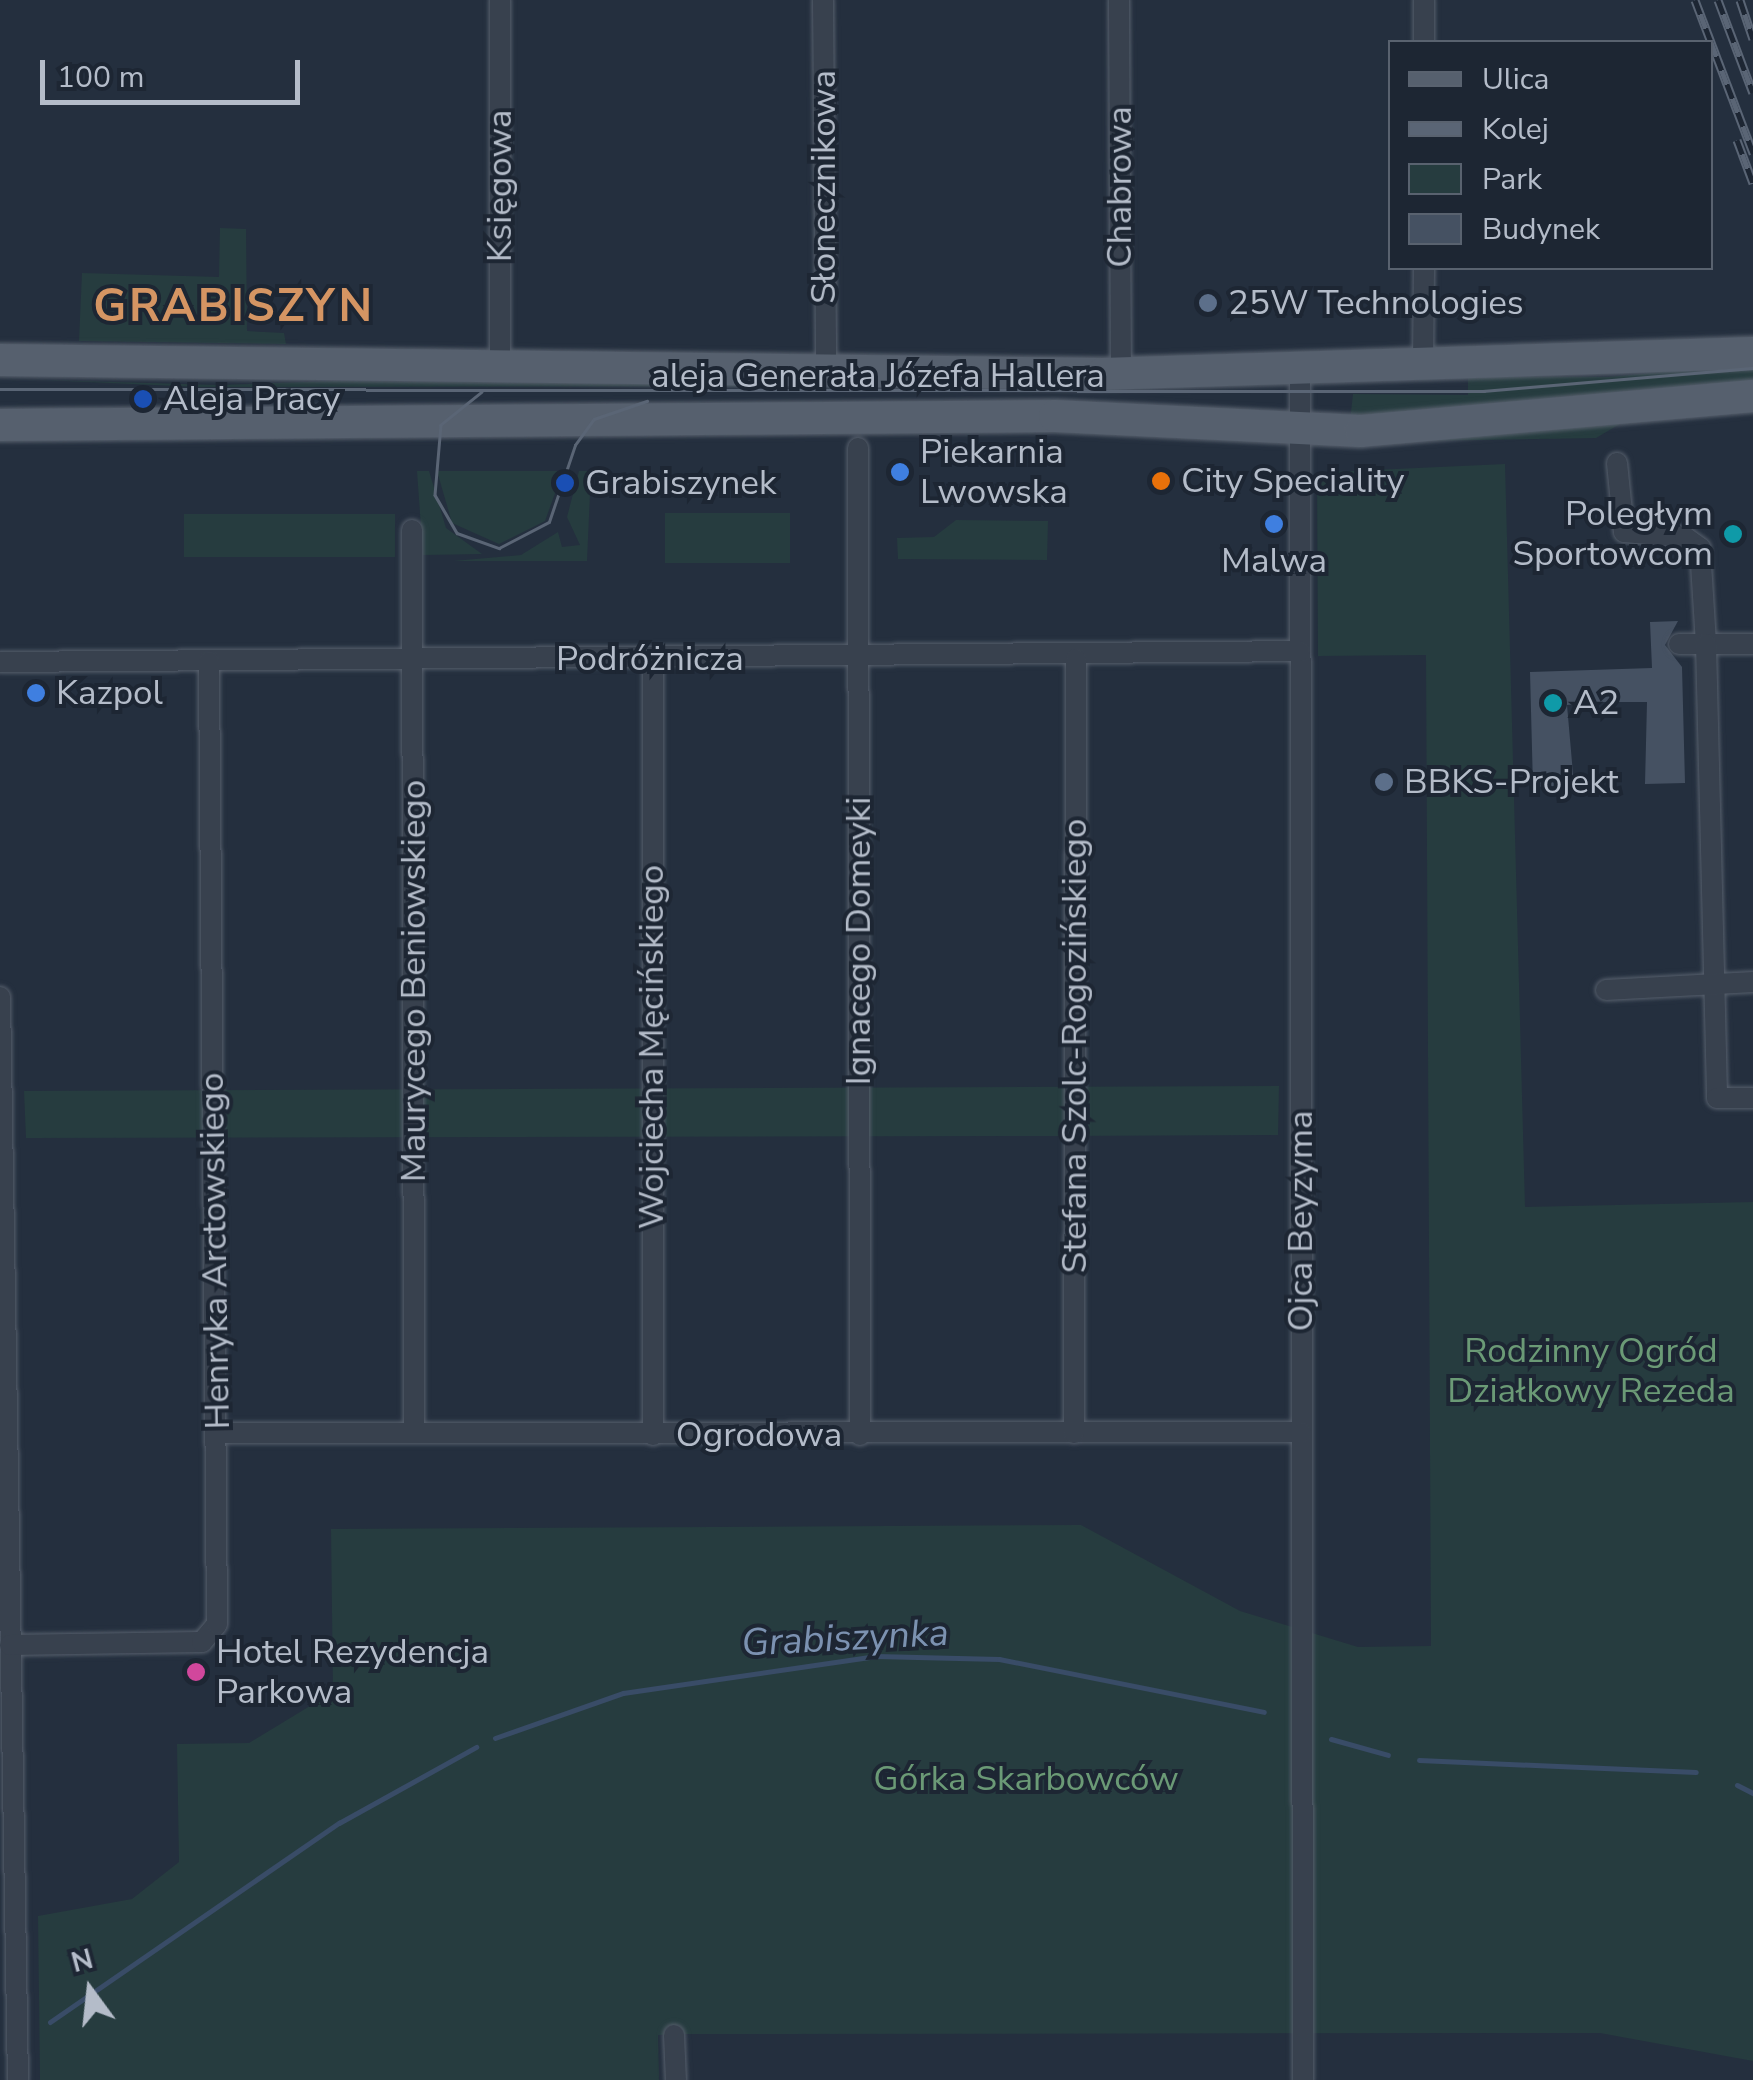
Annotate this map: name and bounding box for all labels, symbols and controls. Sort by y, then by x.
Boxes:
scale bar [45,40,305,102]
legend [1388,40,1713,270]
text: 100 m [57,57,144,98]
text: Ulica [1482,59,1549,100]
street label: Słonecznikowa [803,70,845,304]
street label: Chabrowa [1099,106,1141,268]
text: Kolej [1482,109,1549,150]
street label: Księgowa [479,110,521,262]
text: Park [1482,159,1542,200]
text: Budynek [1482,209,1600,250]
district label: GRABISZYN [93,280,375,334]
place label: 25W Technologies [1228,282,1524,324]
marker: 25W Technologies [1197,292,1219,314]
street label: aleja Generała Józefa Hallera [651,355,1105,397]
place label: Aleja Pracy [163,378,340,420]
marker: Aleja Pracy [132,388,154,410]
place label: Piekarnia Lwowska [920,431,1068,513]
place label: City Speciality [1181,460,1405,502]
marker: Piekarnia Lwowska [889,461,911,483]
place label: Grabiszynek [585,462,776,504]
marker: City Speciality [1150,470,1172,492]
marker: Grabiszynek [554,472,576,494]
place label: Poległym Sportowcom [1512,493,1713,575]
marker: Malwa [1263,513,1285,535]
marker: Poległym Sportowcom [1722,523,1744,545]
place label: Malwa [1221,540,1327,582]
street label: Podróżnicza [556,638,744,680]
place label: Kazpol [56,672,163,714]
marker: Kazpol [25,682,47,704]
place label: A2 [1573,682,1620,724]
marker: A2 [1542,692,1564,714]
place label: BBKS-Projekt [1404,761,1618,803]
marker: BBKS-Projekt [1373,771,1395,793]
street label: Maurycego Beniowskiego [393,780,435,1182]
street label: Ignacego Domeyki [838,797,880,1085]
street label: Stefana Szolc-Rogozińskiego [1054,819,1096,1273]
street label: Wojciecha Męcińskiego [631,865,673,1229]
street label: Henryka Arctowskiego [191,1072,239,1430]
street label: Ojca Beyzyma [1280,1110,1322,1332]
park label: Rodzinny Ogród Działkowy Rezeda [1447,1330,1735,1412]
street label: Ogrodowa [676,1414,842,1456]
water label: Grabiszynka [740,1610,950,1666]
place label: Hotel Rezydencja Parkowa [216,1631,489,1713]
marker: Hotel Rezydencja Parkowa [185,1661,207,1683]
park label: Górka Skarbowców [873,1758,1179,1800]
north arrow [40,1940,140,2040]
text: N [67,1940,97,1982]

